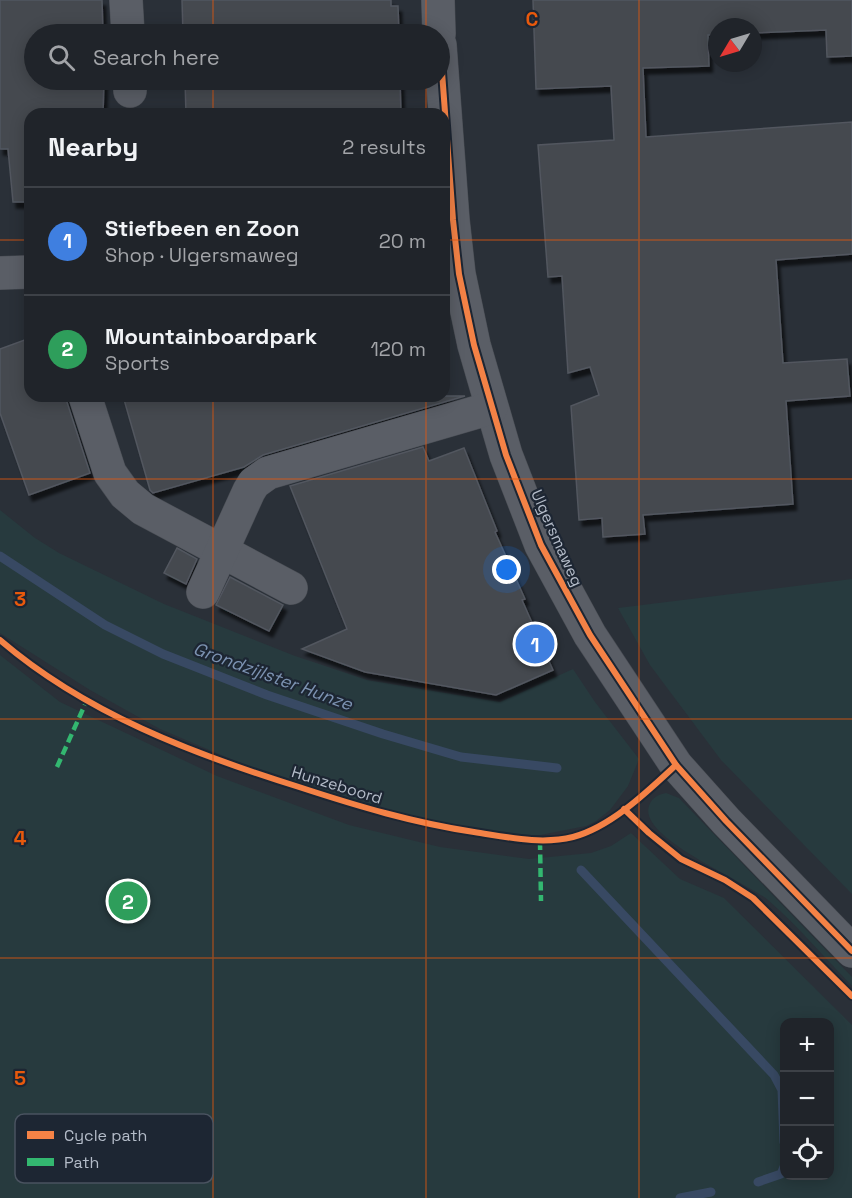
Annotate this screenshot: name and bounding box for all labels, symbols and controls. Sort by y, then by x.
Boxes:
text: C [526,6,539,32]
north arrow [708,18,762,72]
search box [24,24,450,90]
icon: search [45,41,78,74]
text: Search here [93,43,220,71]
text: Nearby [48,130,138,164]
text: 2 results [342,134,426,160]
text: Stiefbeen en Zoon [105,214,300,242]
text: 1 [63,228,72,254]
text: 20 m [379,228,426,254]
text: Shop · Ulgersmaweg [105,242,299,268]
text: Mountainboardpark [105,322,317,350]
text: 2 [62,336,73,362]
text: 120 m [370,336,426,362]
text: Sports [105,350,170,376]
street label: Ulgersmaweg [526,486,588,590]
your location [492,555,521,584]
text: 3 [14,586,26,612]
pin: 1 [516,622,554,666]
water label: Grondzijlster Hunze [190,637,357,716]
street label: Hunzeboord [289,761,385,809]
text: 4 [14,825,27,851]
pin: 2 [108,878,148,924]
map controls [780,1018,834,1180]
button: + [780,1018,834,1072]
text: 5 [14,1065,26,1091]
button: − [780,1072,834,1126]
legend [15,1114,213,1183]
text: Cycle path [64,1125,147,1146]
button: locate [780,1126,834,1180]
text: Path [64,1152,99,1173]

